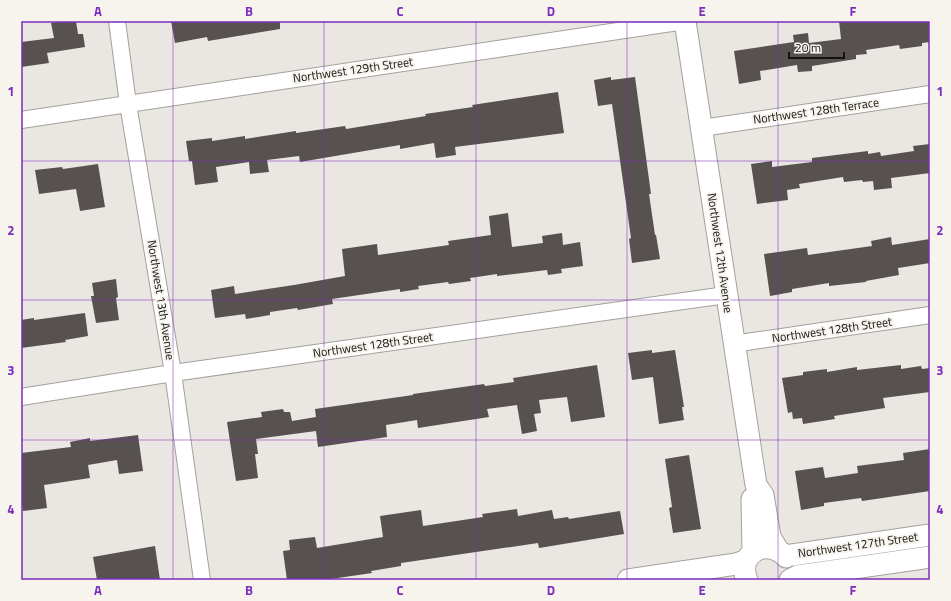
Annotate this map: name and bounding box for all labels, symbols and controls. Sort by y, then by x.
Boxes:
text: A [94,1,102,21]
text: B [245,1,253,21]
text: C [396,1,404,21]
text: D [547,1,555,21]
text: E [698,1,706,21]
text: F [850,1,857,21]
scale bar [789,34,844,60]
text: 20 m [795,38,821,57]
street label: Northwest 129th Street [292,52,415,87]
text: 1 [7,81,15,101]
text: 1 [936,81,944,101]
street label: Northwest 128th Terrace [752,92,880,129]
street label: Northwest 12th Avenue [703,192,738,314]
text: 2 [7,220,15,240]
text: 2 [936,220,944,240]
street label: Northwest 13th Avenue [143,239,180,361]
street label: Northwest 128th Street [771,312,894,347]
street label: Northwest 128th Street [312,327,435,362]
text: 3 [7,360,15,380]
text: 3 [936,360,944,380]
text: 4 [7,499,15,519]
text: 4 [936,499,944,519]
street label: Northwest 127th Street [797,527,920,562]
text: A [94,580,102,600]
text: B [245,580,253,600]
text: C [396,580,404,600]
text: D [547,580,555,600]
text: E [698,580,706,600]
text: F [850,580,857,600]

